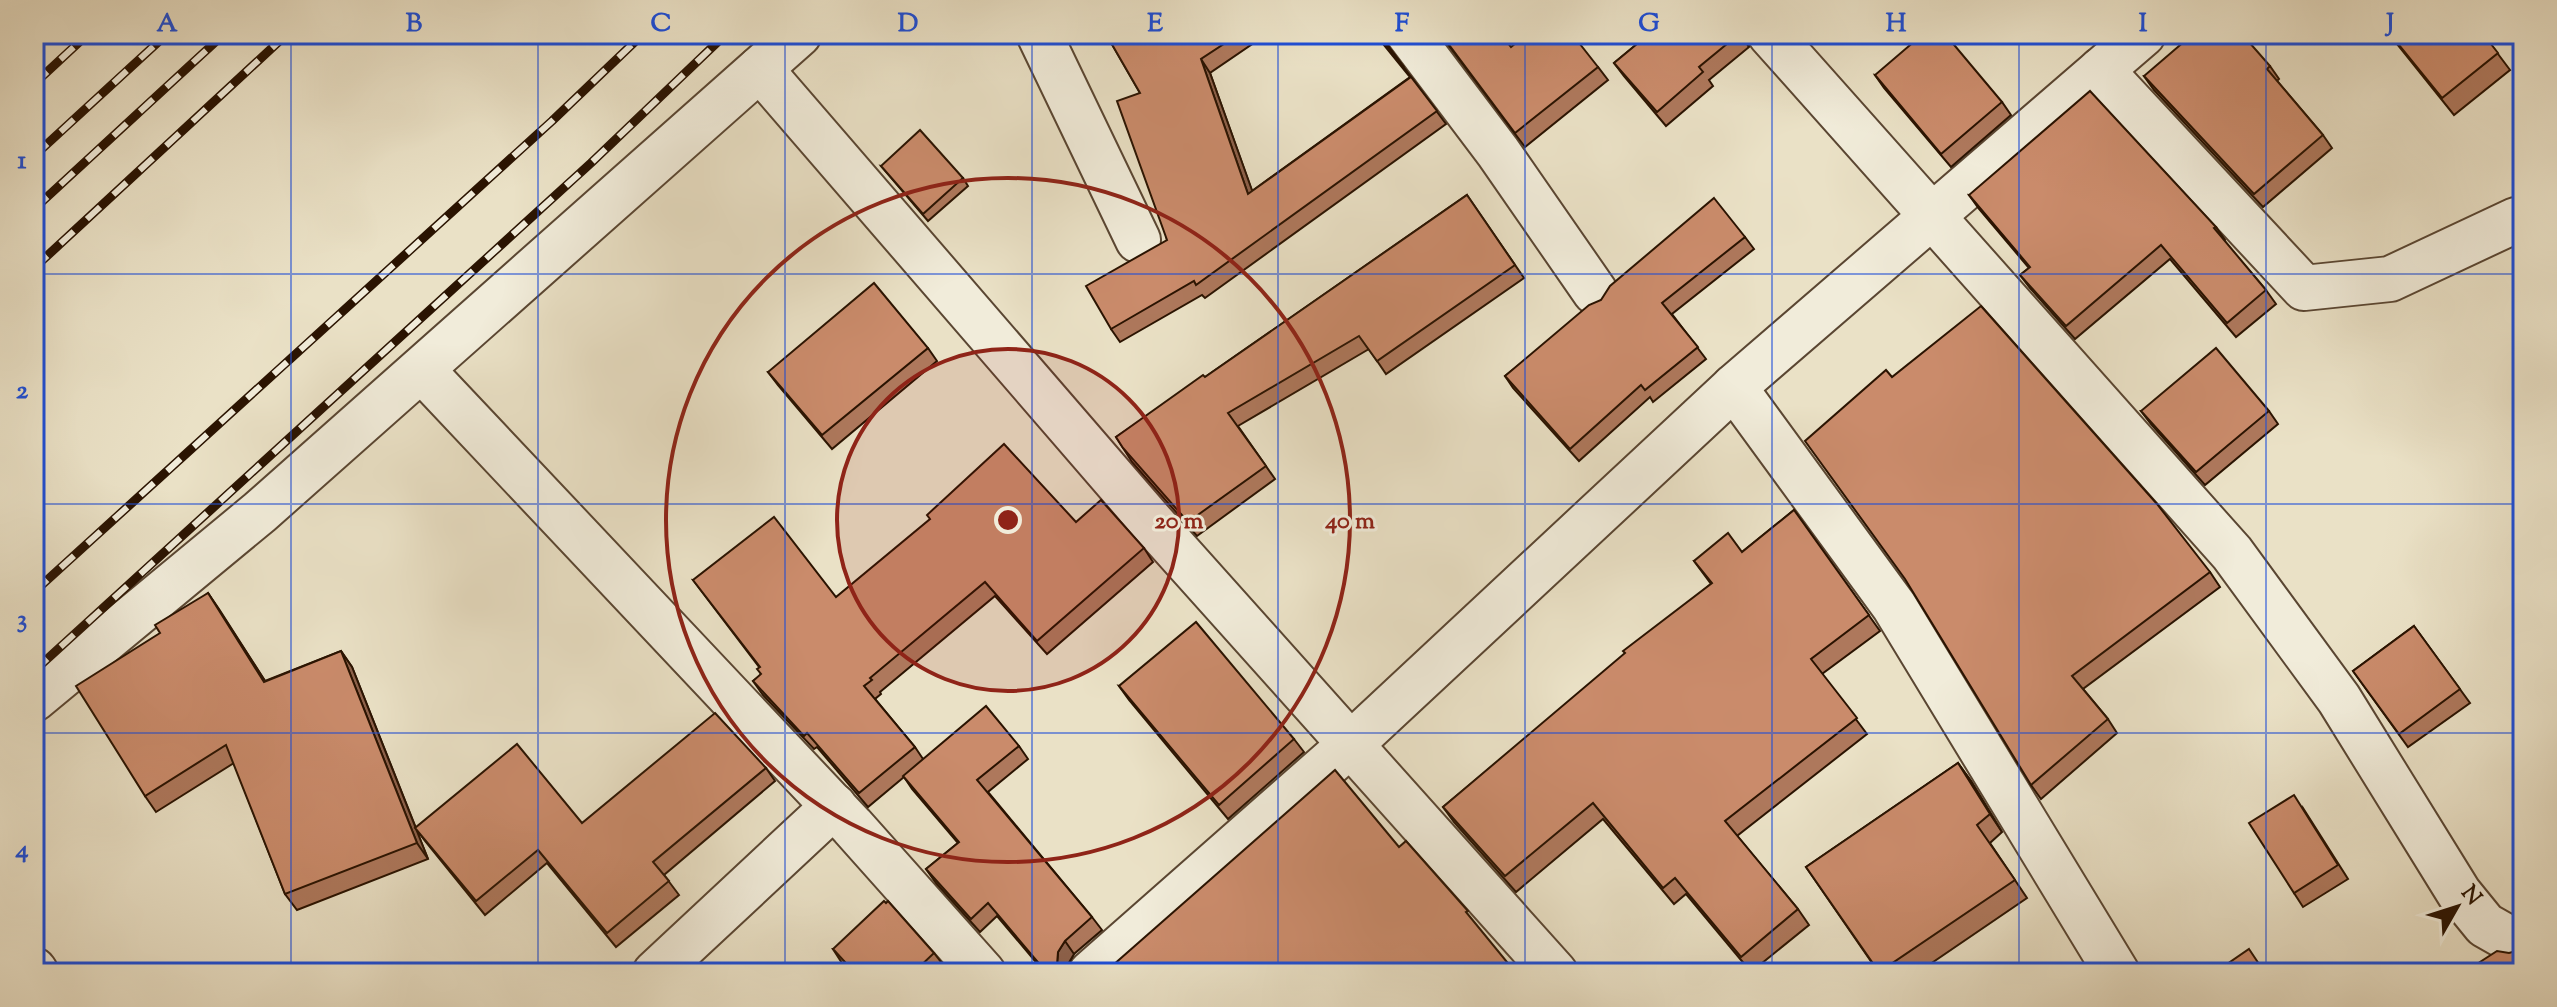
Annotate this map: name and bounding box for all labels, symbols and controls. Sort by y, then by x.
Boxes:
text: A [156,6,178,43]
text: B [406,6,423,43]
text: C [651,6,671,43]
text: D [898,6,918,43]
text: E [1147,6,1163,43]
text: F [1395,6,1410,43]
text: G [1638,6,1660,43]
text: H [1886,6,1907,43]
text: I [2139,6,2148,43]
text: J [2384,6,2394,43]
text: 1 [18,143,27,180]
text: 2 [16,373,29,410]
text: 20 m [1155,505,1204,539]
text: 40 m [1324,505,1375,539]
centre of rings [994,506,1022,534]
text: 3 [17,602,27,639]
text: 4 [14,832,29,869]
north arrow [2417,867,2497,947]
text: N [2452,879,2488,914]

